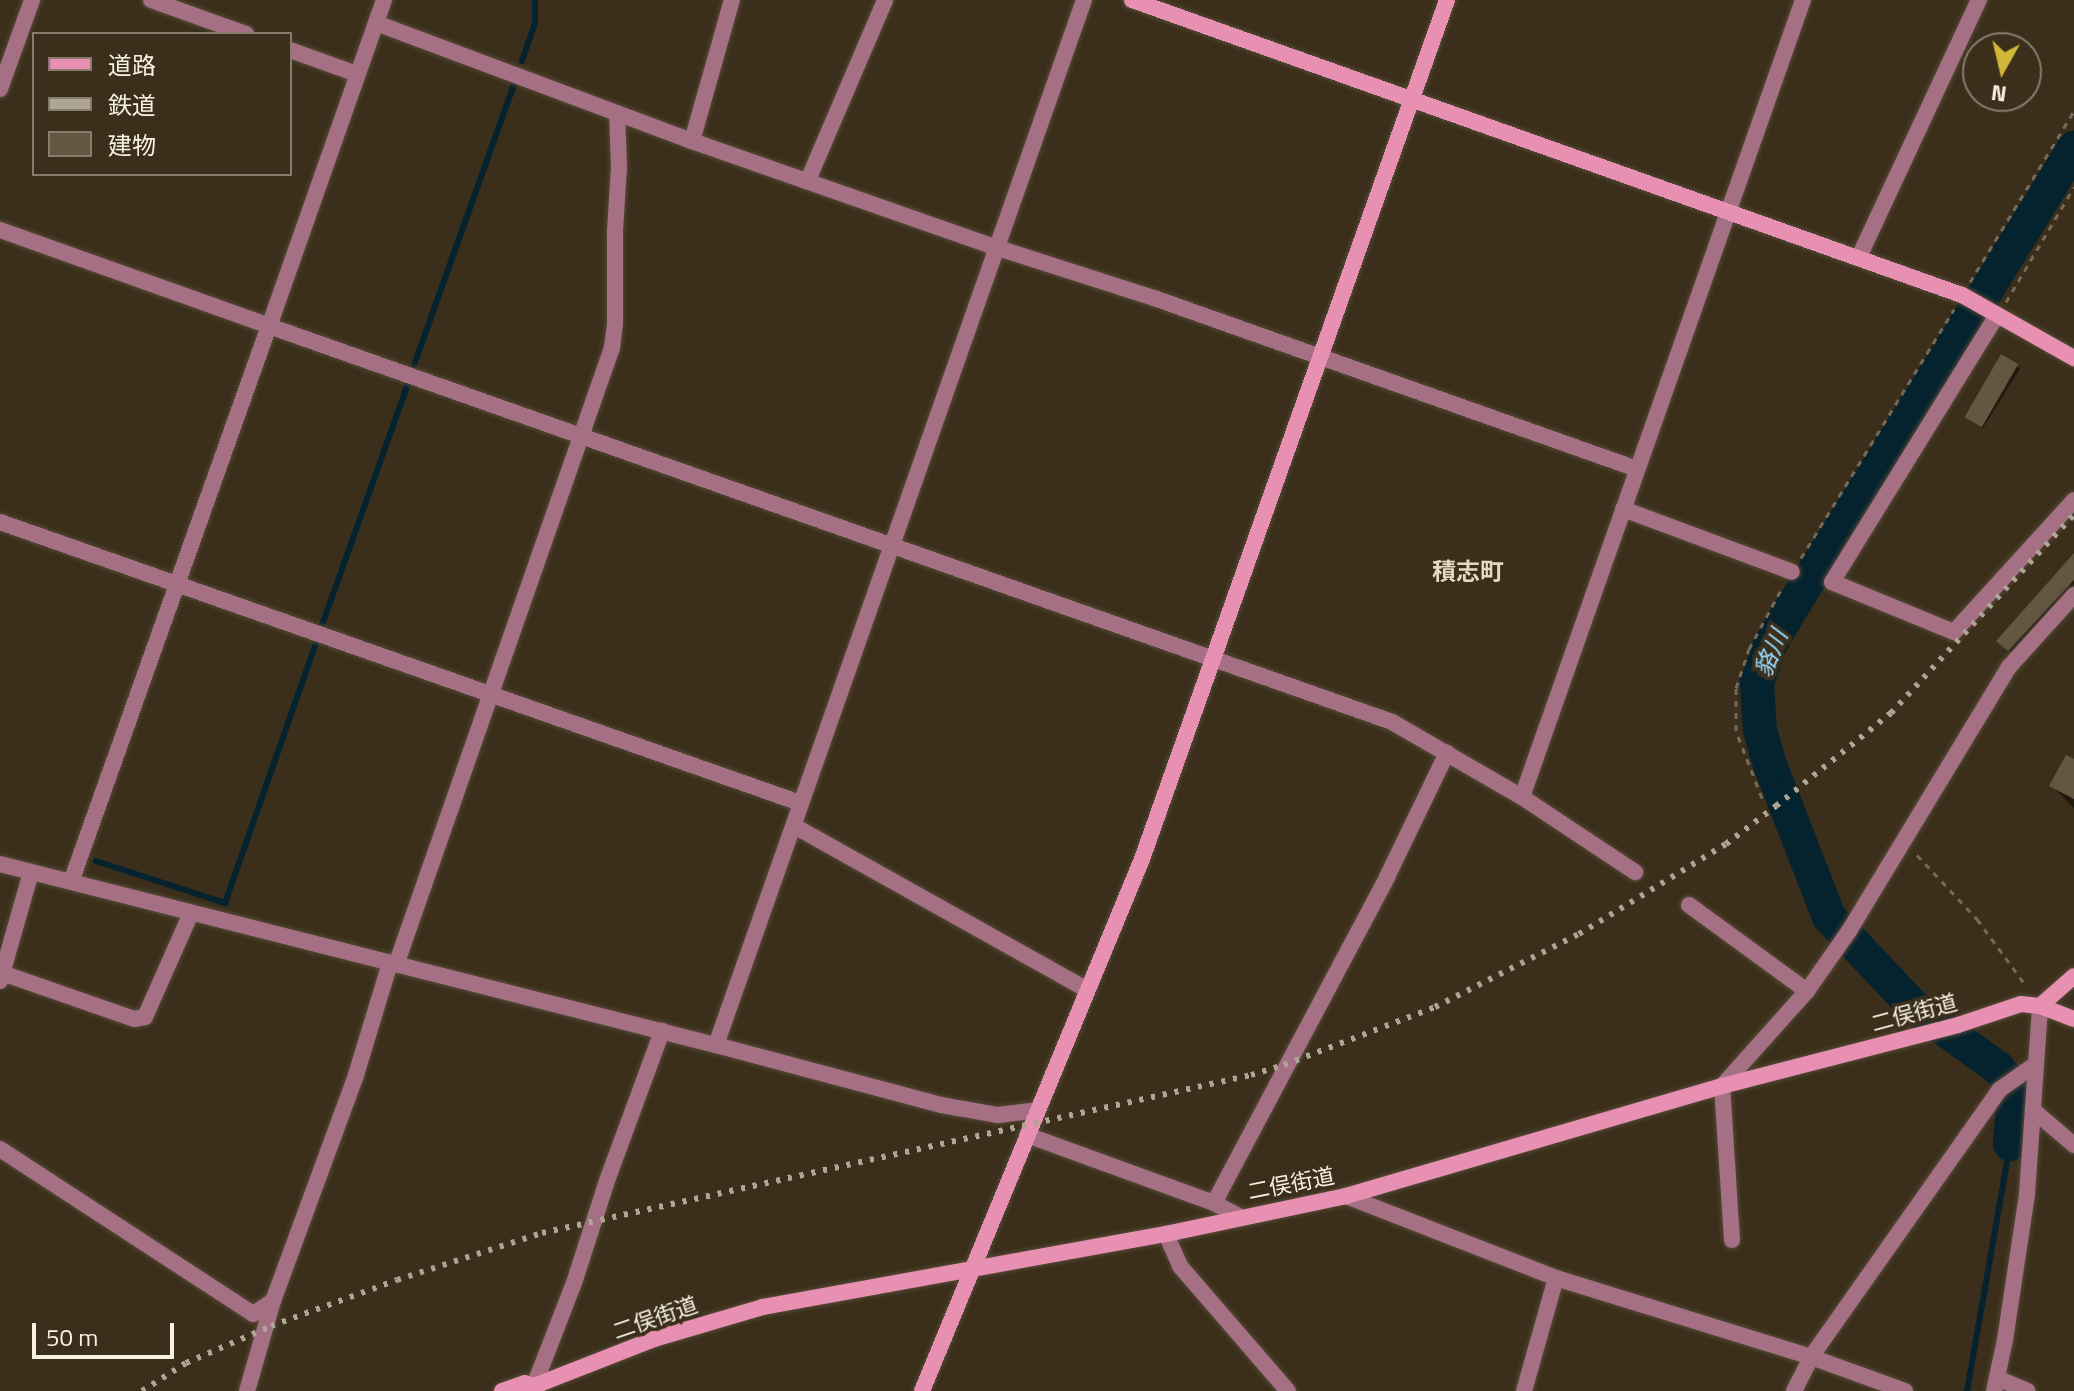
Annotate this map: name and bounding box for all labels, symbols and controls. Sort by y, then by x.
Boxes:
legend [32,32,292,176]
north arrow [1962,32,2042,112]
text: 道路 [108,47,156,83]
text: N [1989,76,2009,112]
text: 鉄道 [108,87,156,123]
text: 建物 [108,127,156,163]
district label: 積志町 [1432,558,1504,586]
water label: 貉川 [1748,625,1794,681]
street label: 二俣街道 [1868,989,1960,1037]
street label: 二俣街道 [1245,1163,1337,1205]
street label: 二俣街道 [609,1291,701,1345]
scale bar [36,1307,178,1357]
text: 50 m [46,1319,98,1355]

